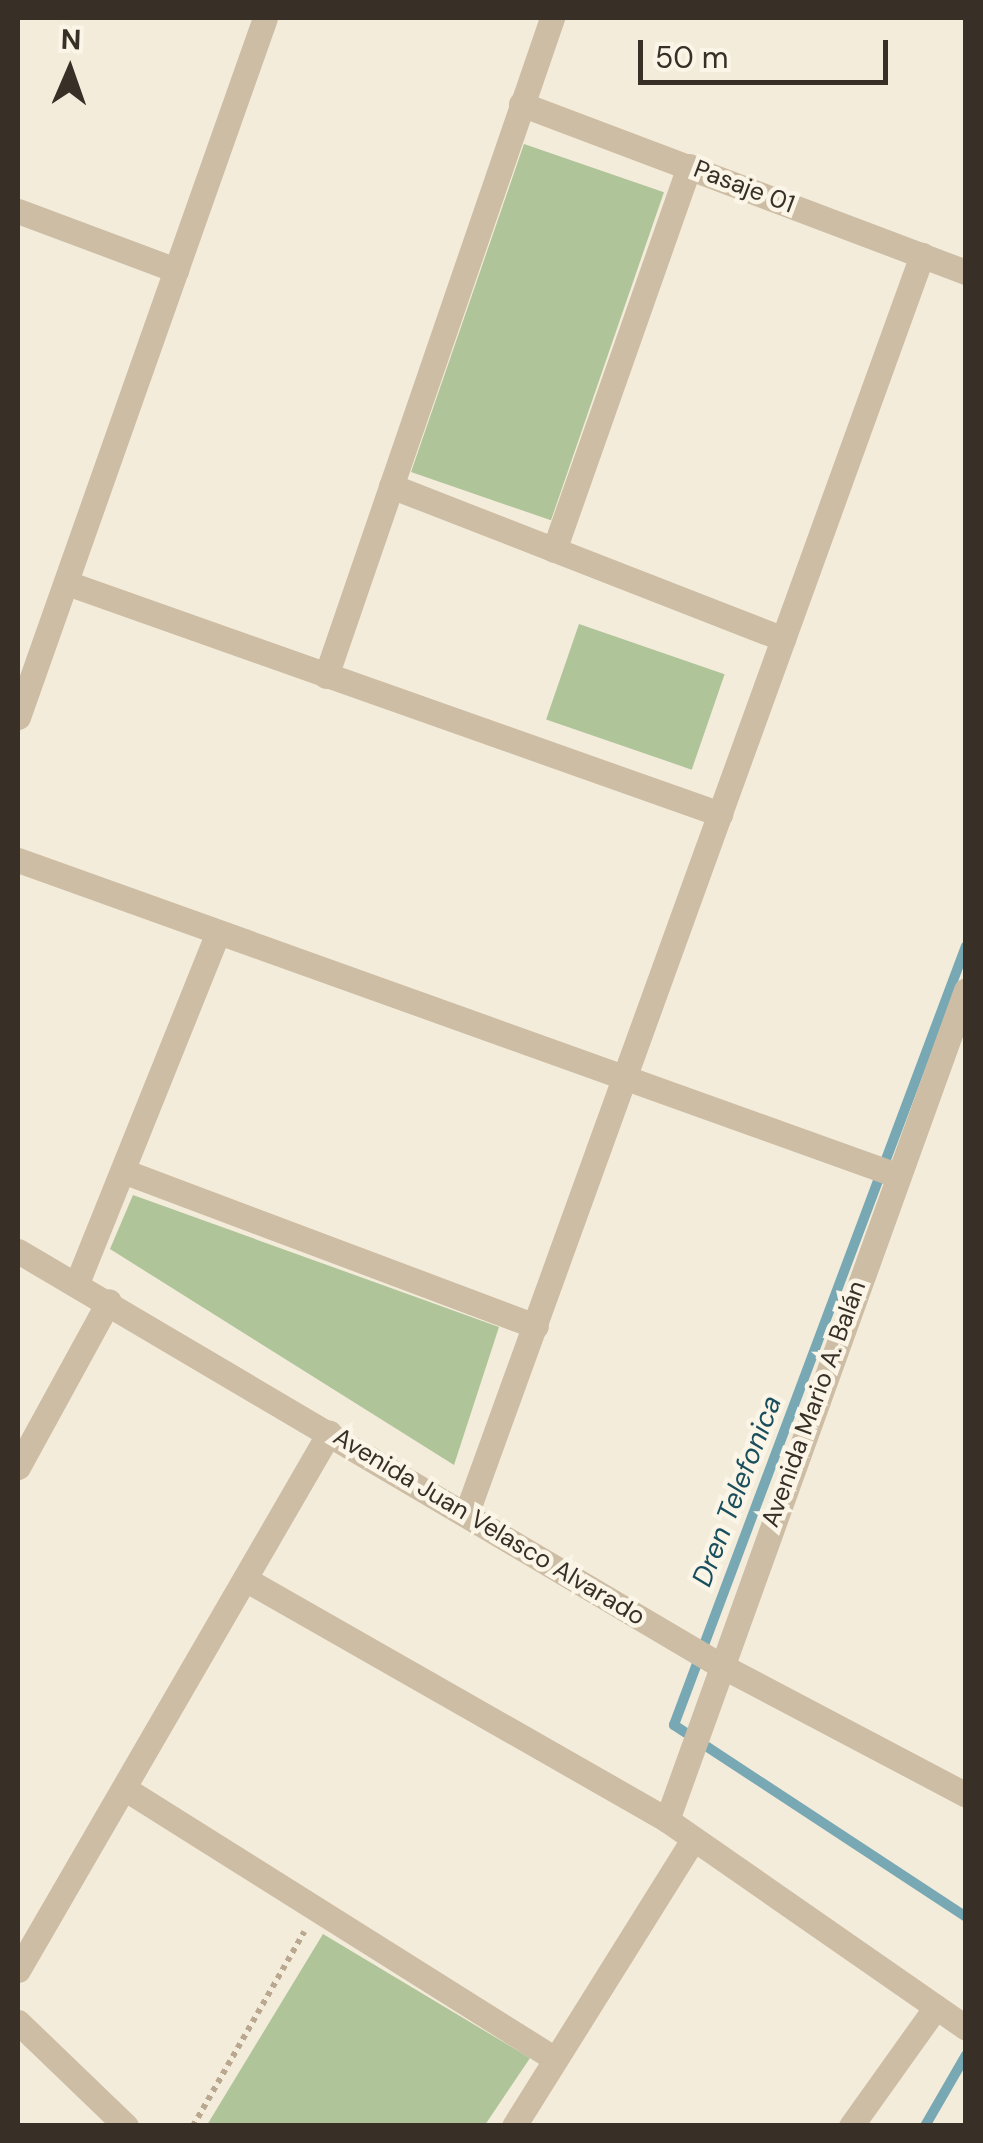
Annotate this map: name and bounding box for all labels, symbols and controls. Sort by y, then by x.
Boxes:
north arrow [20,20,120,120]
scale bar [643,20,893,82]
text: N [60,21,82,58]
text: 50 m [655,38,729,77]
street label: Pasaje 01 [689,154,799,220]
street label: Avenida Mario A. Balán [755,1277,873,1531]
water label: Dren Telefonica [685,1391,789,1591]
street label: Avenida Juan Velasco Alvarado [328,1422,650,1632]

